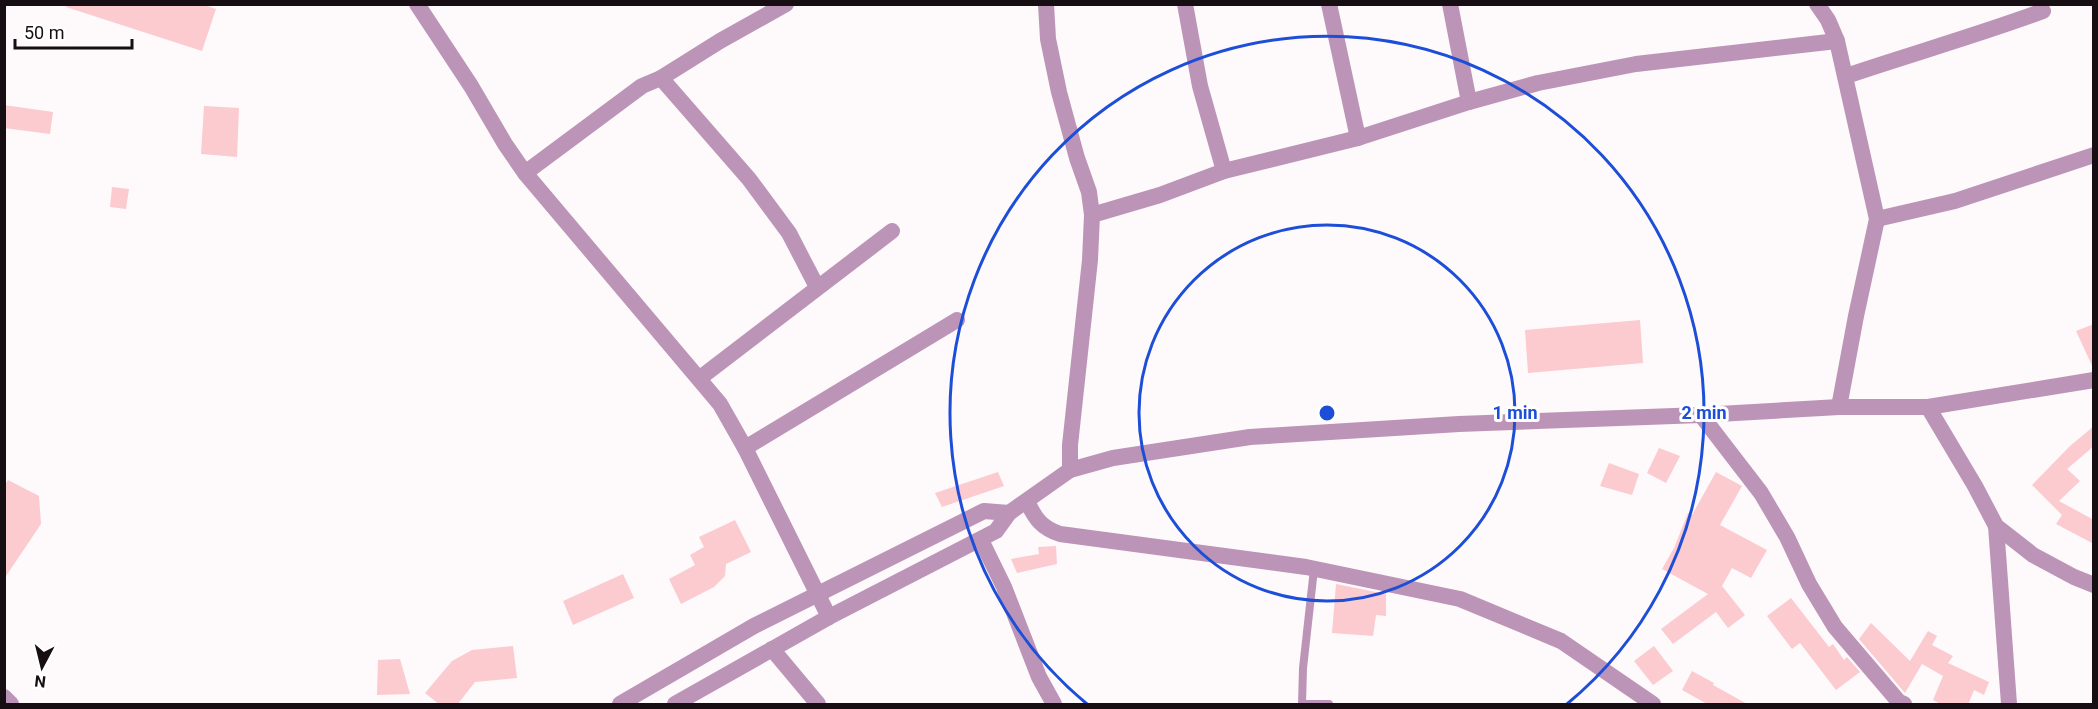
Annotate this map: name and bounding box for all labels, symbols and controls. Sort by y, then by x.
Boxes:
scale bar [15,12,132,50]
text: 50 m [24,22,64,43]
text: 1 min [1492,402,1538,423]
text: 2 min [1681,402,1727,423]
centre of rings [1317,403,1337,423]
north arrow [12,637,72,697]
text: N [33,671,47,692]

